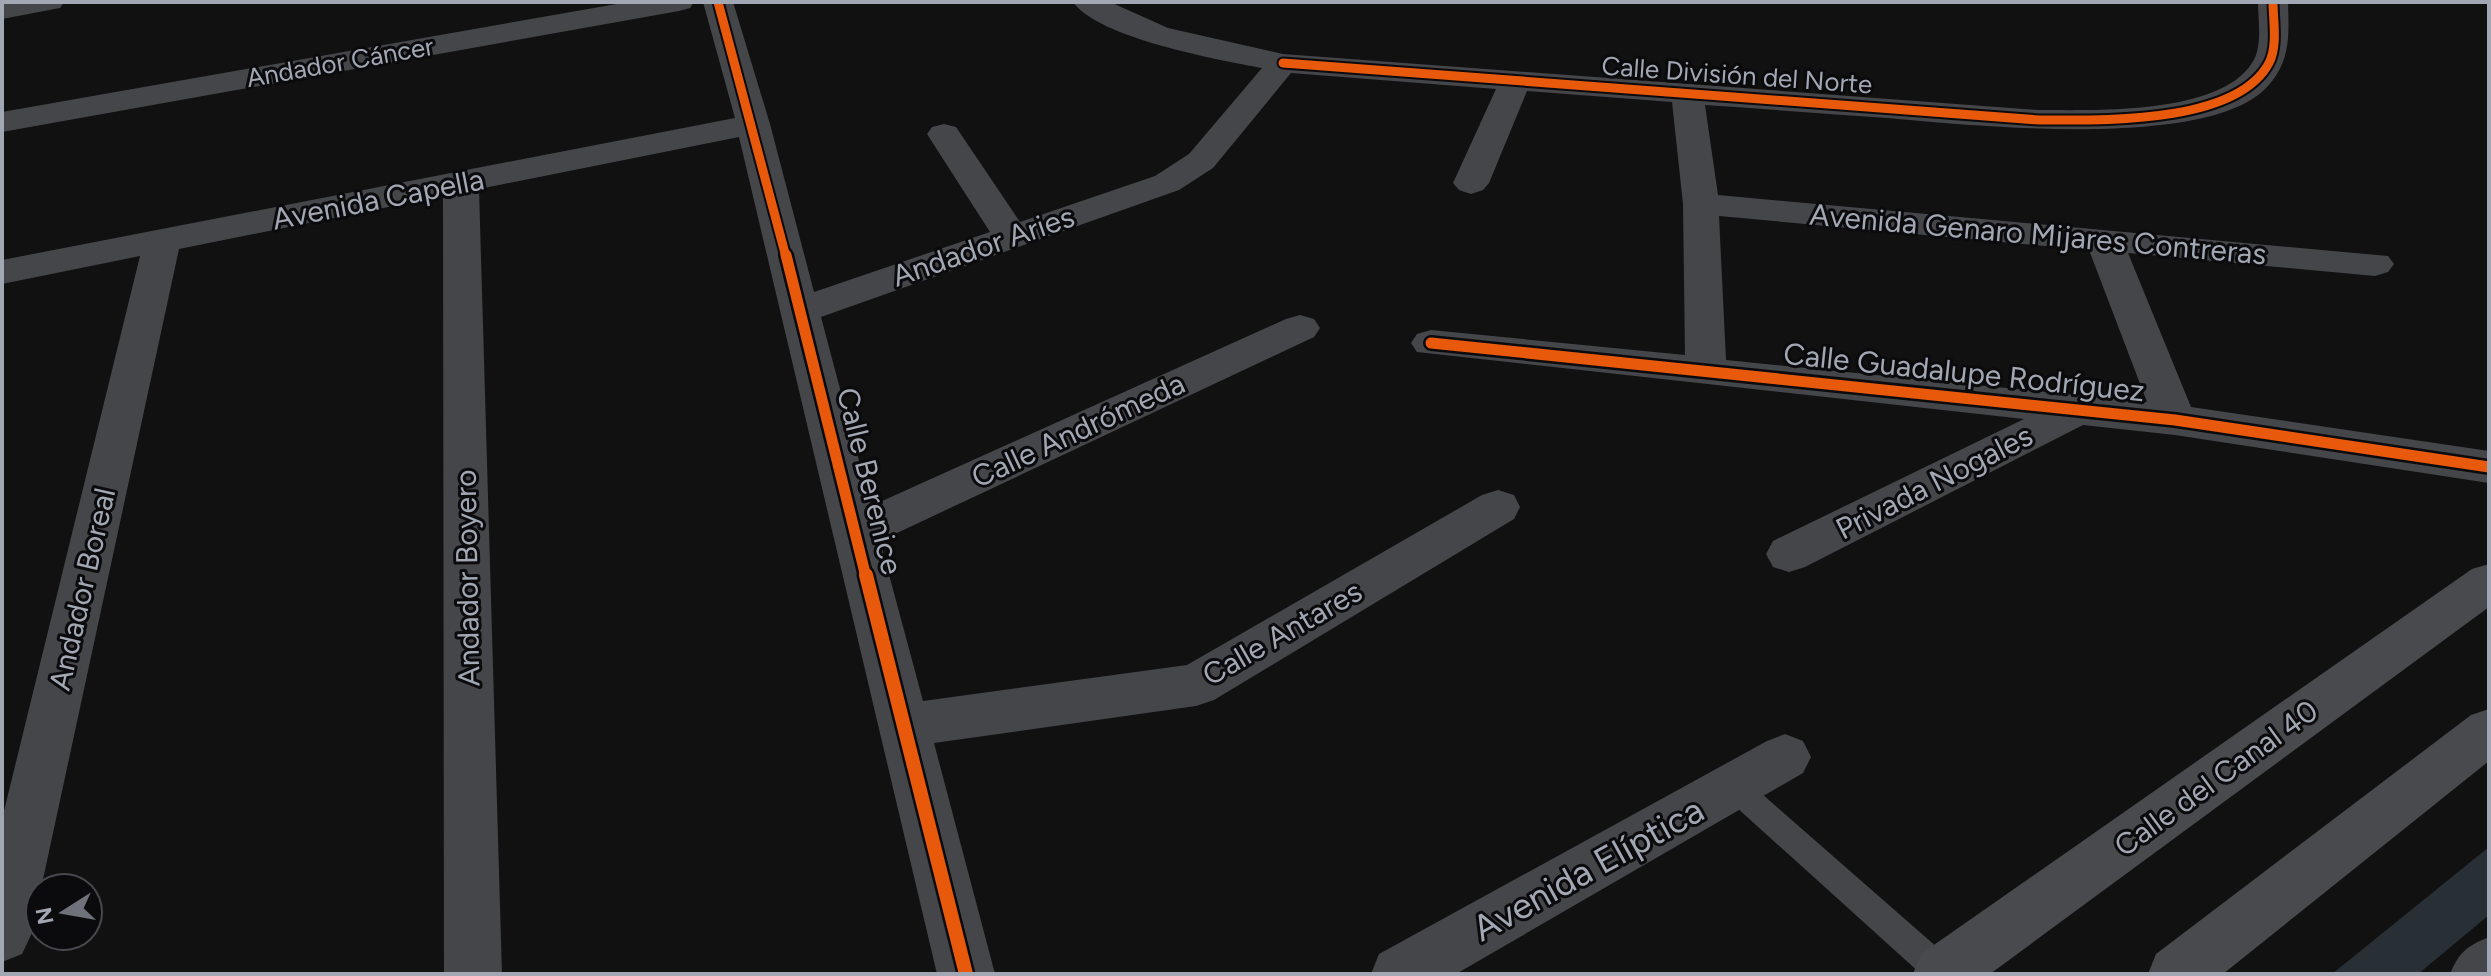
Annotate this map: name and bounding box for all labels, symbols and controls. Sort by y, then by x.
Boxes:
street label: Andador Cáncer [244,30,436,94]
street label: Calle División del Norte [1601,50,1873,100]
street label: Avenida Capella [269,160,487,238]
street label: Avenida Genaro Mijares Contreras [1808,196,2268,272]
street label: Andador Aries [887,198,1079,294]
street label: Calle Guadalupe Rodríguez [1782,335,2146,409]
street label: Calle Andrómeda [966,364,1190,496]
street label: Calle Berenice [829,384,911,578]
street label: Privada Nogales [1830,417,2038,547]
street label: Andador Boyero [447,469,487,687]
street label: Andador Boreal [41,484,123,694]
street label: Calle Antares [1196,572,1368,694]
street label: Calle del Canal 40 [2107,692,2325,864]
street label: Avenida Elíptica [1465,788,1711,950]
north arrow [24,872,104,952]
text: N [30,905,60,927]

